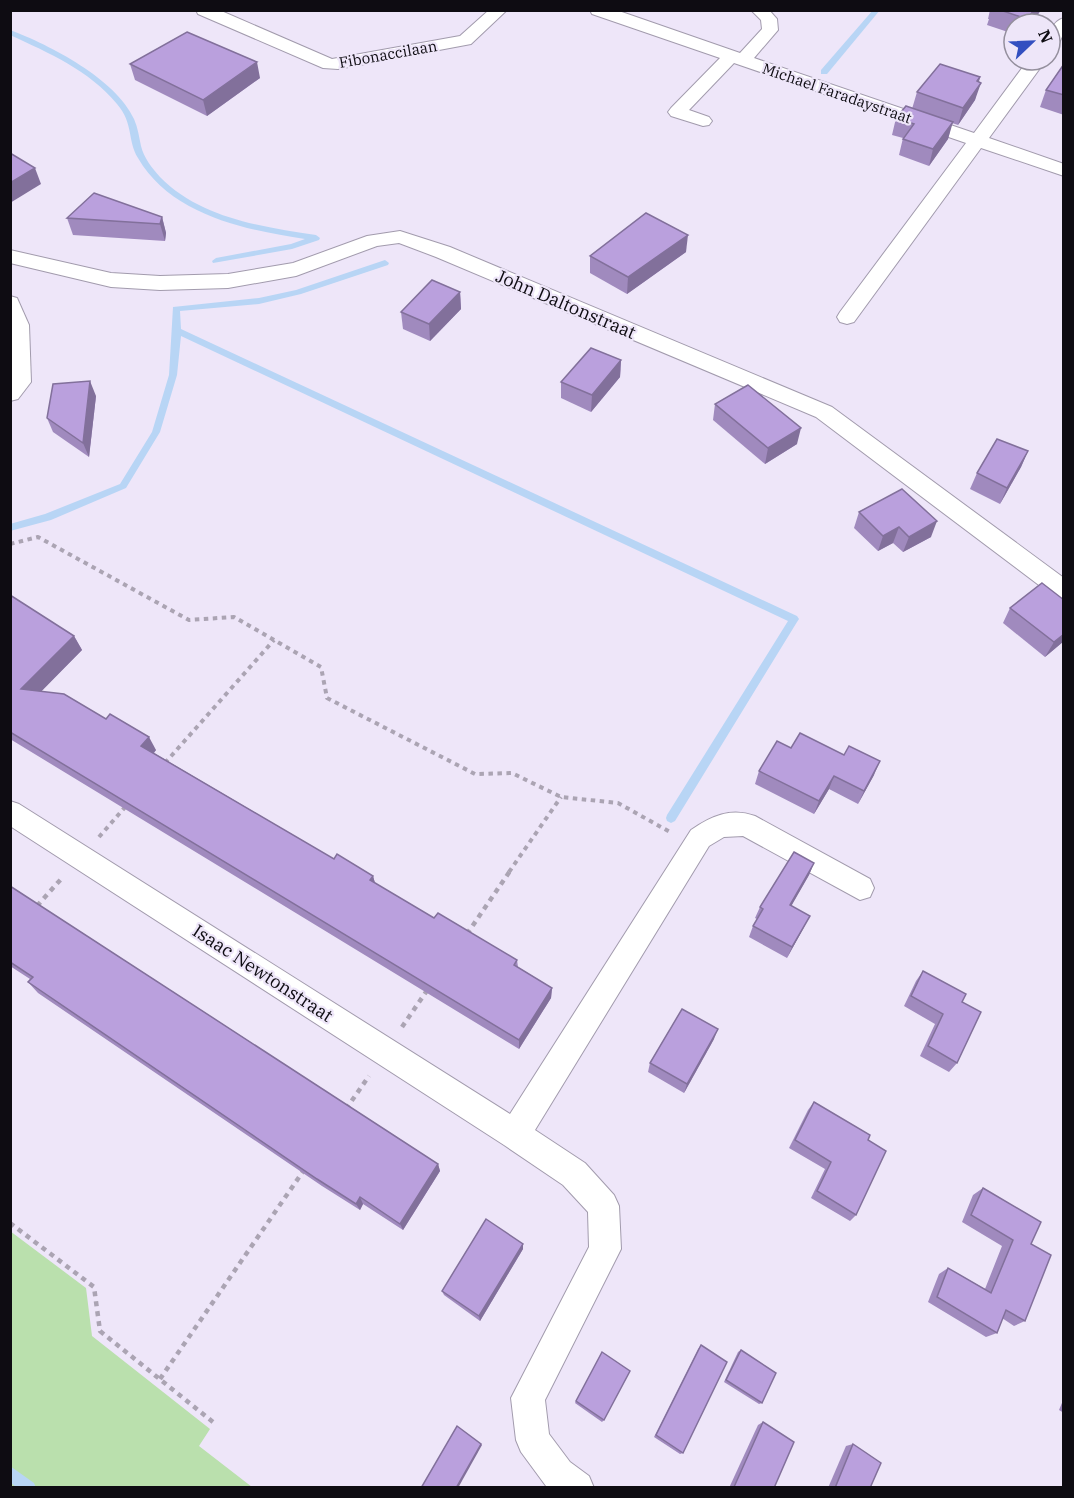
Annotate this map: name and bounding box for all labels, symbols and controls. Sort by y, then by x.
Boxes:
north arrow [1002,12,1062,72]
text: N [1034,26,1057,46]
street label: Fibonaccilaan [337,36,439,72]
street label: Michael Faradaystraat [760,59,914,127]
street label: John Daltonstraat [493,264,639,344]
street label: Isaac Newtonstraat [189,919,337,1027]

